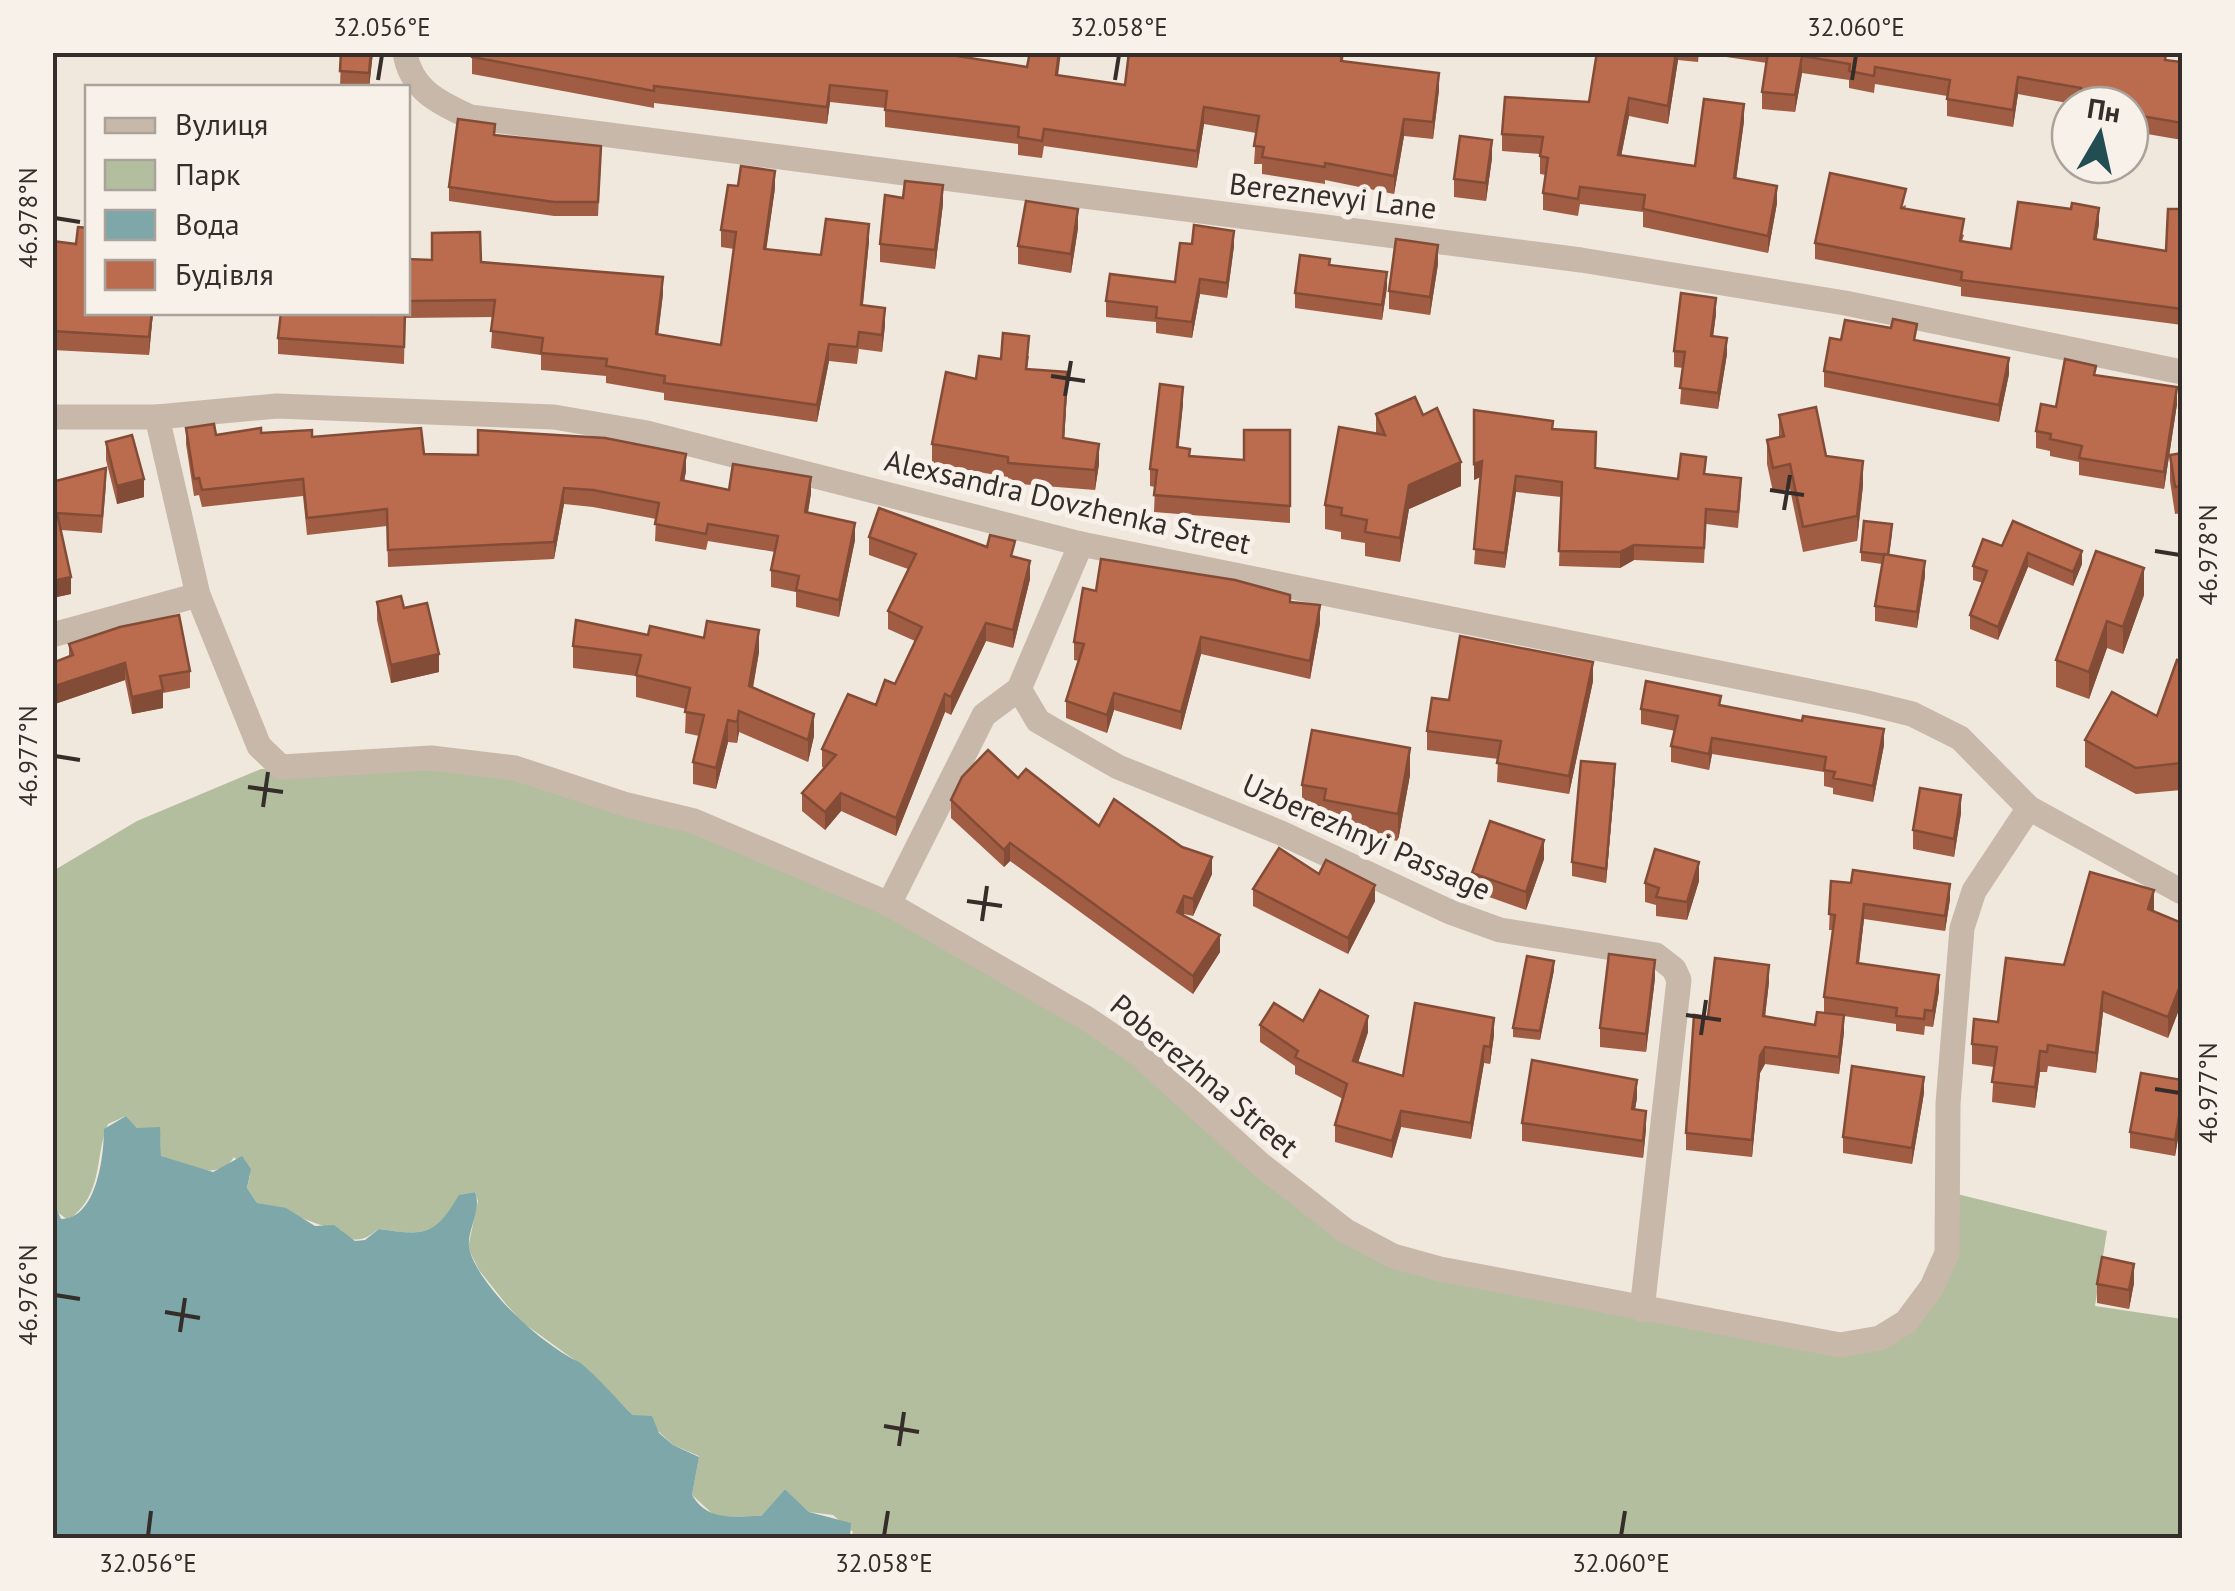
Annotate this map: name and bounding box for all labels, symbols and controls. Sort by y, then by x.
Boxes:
text: 32.056°E [333,11,431,43]
text: 32.058°E [1070,11,1168,43]
text: 32.060°E [1807,11,1905,43]
legend [85,85,410,315]
north arrow [2050,85,2150,185]
text: Пн [2085,89,2123,131]
text: Вулиця [175,104,268,143]
text: Парк [175,154,241,193]
street label: Bereznevyi Lane [1227,163,1439,227]
text: 46.978°N [12,168,44,268]
text: Вода [175,204,240,243]
text: Будівля [175,254,274,293]
street label: Alexsandra Dovzhenka Street [881,440,1255,562]
text: 46.978°N [2192,505,2224,605]
text: 46.977°N [12,706,44,806]
street label: Uzberezhnyi Passage [1237,764,1497,908]
street label: Poberezhna Street [1103,985,1307,1165]
text: 46.977°N [2192,1043,2224,1143]
text: 46.976°N [12,1245,44,1345]
text: 32.056°E [99,1547,197,1579]
text: 32.058°E [835,1547,933,1579]
text: 32.060°E [1572,1547,1670,1579]

